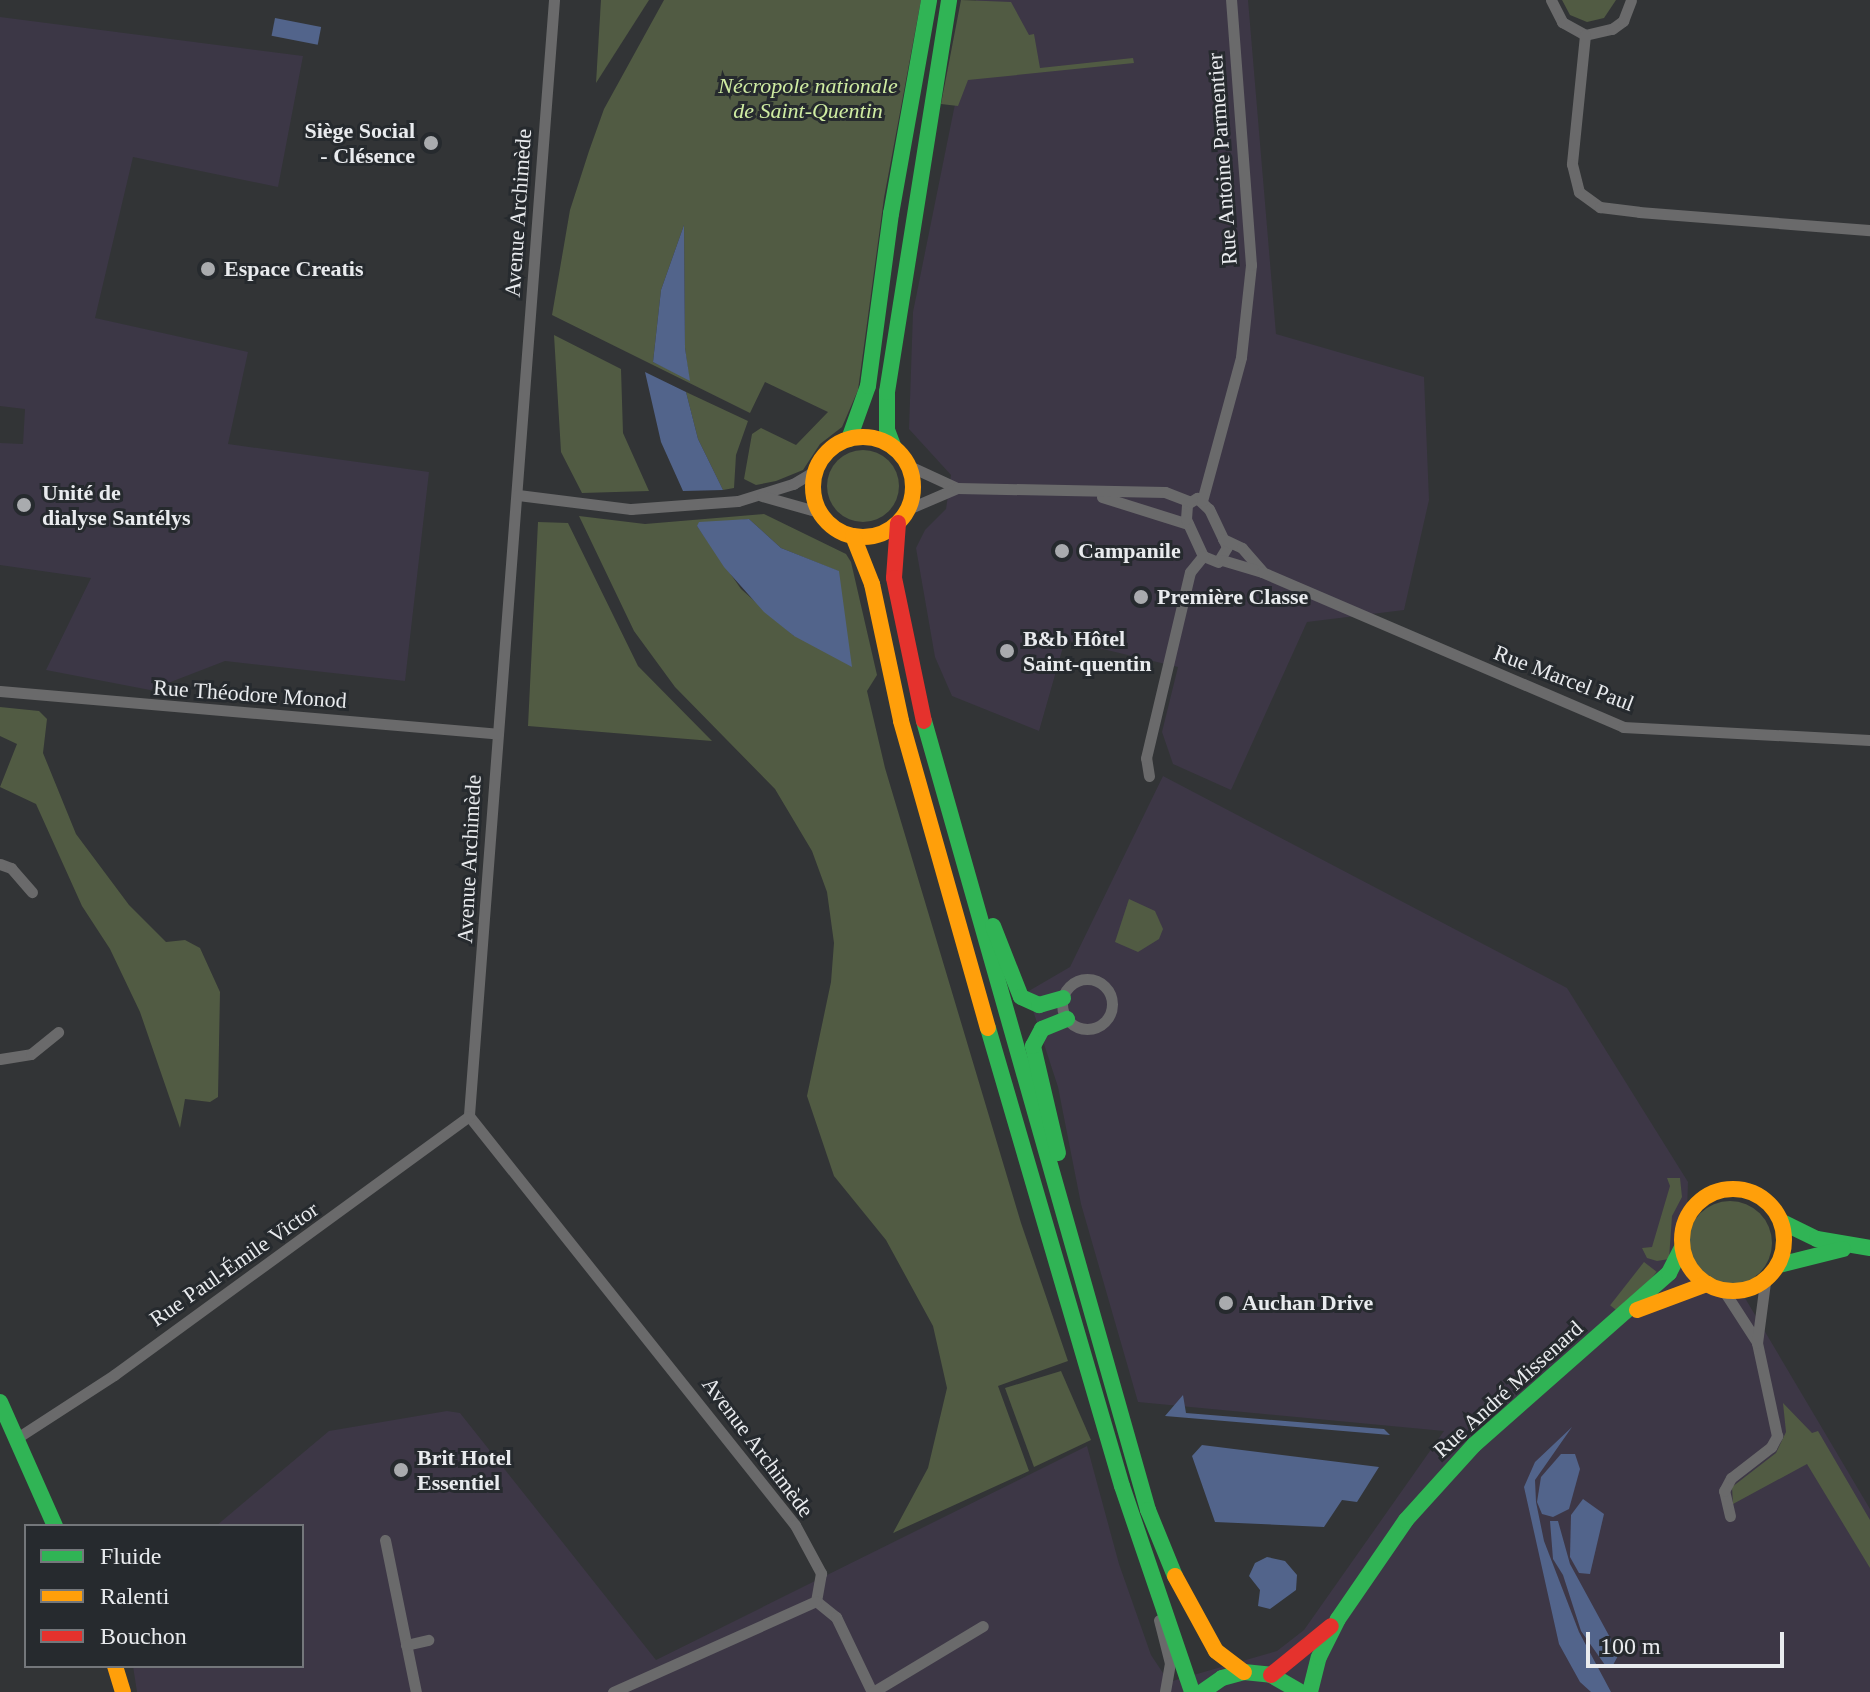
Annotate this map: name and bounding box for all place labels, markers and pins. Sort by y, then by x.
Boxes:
place label: Siège Social - Clésence [304,117,415,168]
marker: Siège Social - Clésence [422,134,440,152]
place label: Espace Creatis [224,256,364,282]
marker: Espace Creatis [199,260,217,278]
place label: Unité de dialyse Santélys [42,479,191,530]
marker: Unité de dialyse Santélys [13,494,35,516]
place label: Campanile [1078,538,1181,564]
marker: Campanile [1053,542,1071,560]
place label: Première Classe [1157,584,1308,610]
marker: Première Classe [1132,588,1150,606]
place label: B&b Hôtel Saint-quentin [1023,625,1151,676]
marker: B&b Hôtel Saint-quentin [998,642,1016,660]
place label: Auchan Drive [1242,1290,1373,1316]
marker: Auchan Drive [1217,1294,1235,1312]
place label: Brit Hotel Essentiel [417,1444,512,1496]
marker: Brit Hotel Essentiel [392,1461,410,1479]

